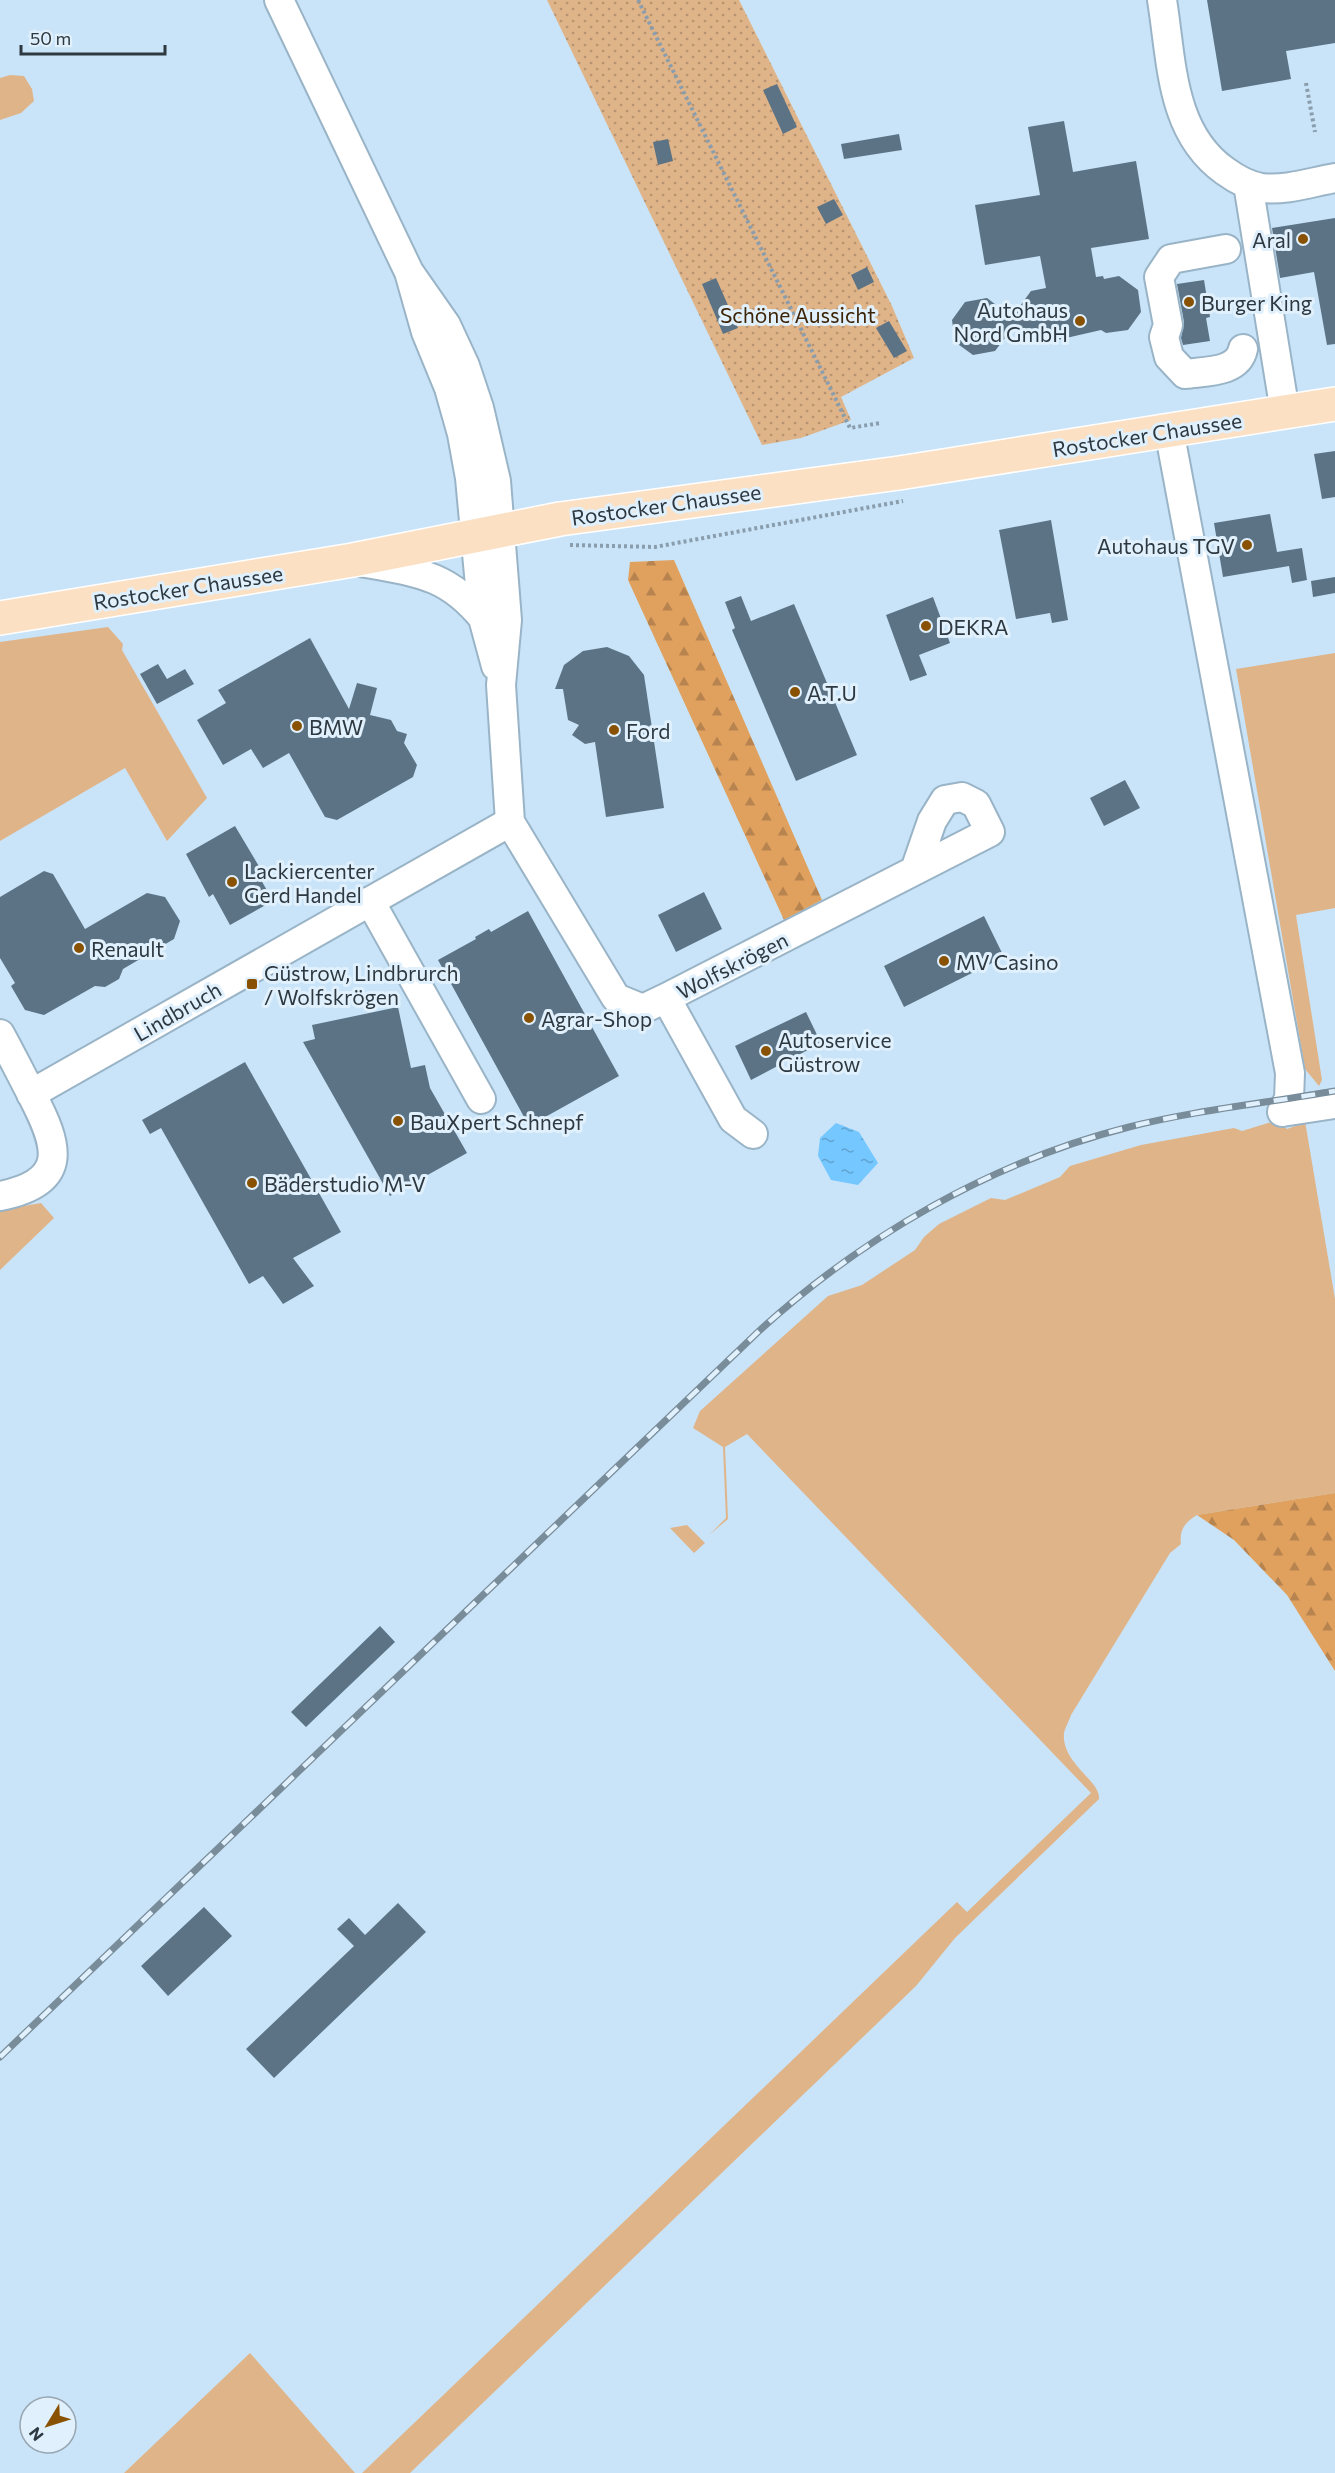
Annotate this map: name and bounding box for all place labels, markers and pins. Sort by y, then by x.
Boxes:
place label: Aral [1252,227,1291,252]
marker: Aral [1296,232,1310,246]
place label: Burger King [1201,290,1312,315]
marker: Burger King [1182,295,1196,309]
place label: Autohaus Nord GmbH [954,297,1068,346]
marker: Autohaus Nord GmbH [1073,314,1087,328]
place label: Autohaus TGV [1097,533,1235,558]
marker: Autohaus TGV [1240,538,1254,552]
place label: DEKRA [938,614,1009,639]
marker: DEKRA [919,619,933,633]
place label: A.T.U [807,680,857,705]
marker: A.T.U [788,685,802,699]
place label: BMW [309,714,363,739]
place label: Ford [626,718,670,743]
marker: BMW [290,719,304,733]
marker: Ford [607,723,621,737]
place label: Lackiercenter Gerd Handel [244,858,375,907]
marker: Lackiercenter Gerd Handel [225,875,239,889]
place label: Renault [91,936,164,961]
marker: Renault [72,941,86,955]
place label: MV Casino [956,949,1059,974]
marker: MV Casino [937,954,951,968]
place label: Güstrow, Lindbrurch / Wolfskrögen [264,960,459,1009]
marker: Güstrow, Lindbrurch / Wolfskrögen [245,977,259,991]
place label: Agrar-Shop [541,1006,652,1031]
marker: Agrar-Shop [522,1011,536,1025]
place label: Autoservice Güstrow [778,1027,891,1076]
marker: Autoservice Güstrow [759,1044,773,1058]
place label: BauXpert Schnepf [410,1109,584,1134]
marker: BauXpert Schnepf [391,1114,405,1128]
place label: Bäderstudio M-V [264,1171,426,1196]
marker: Bäderstudio M-V [245,1176,259,1190]

